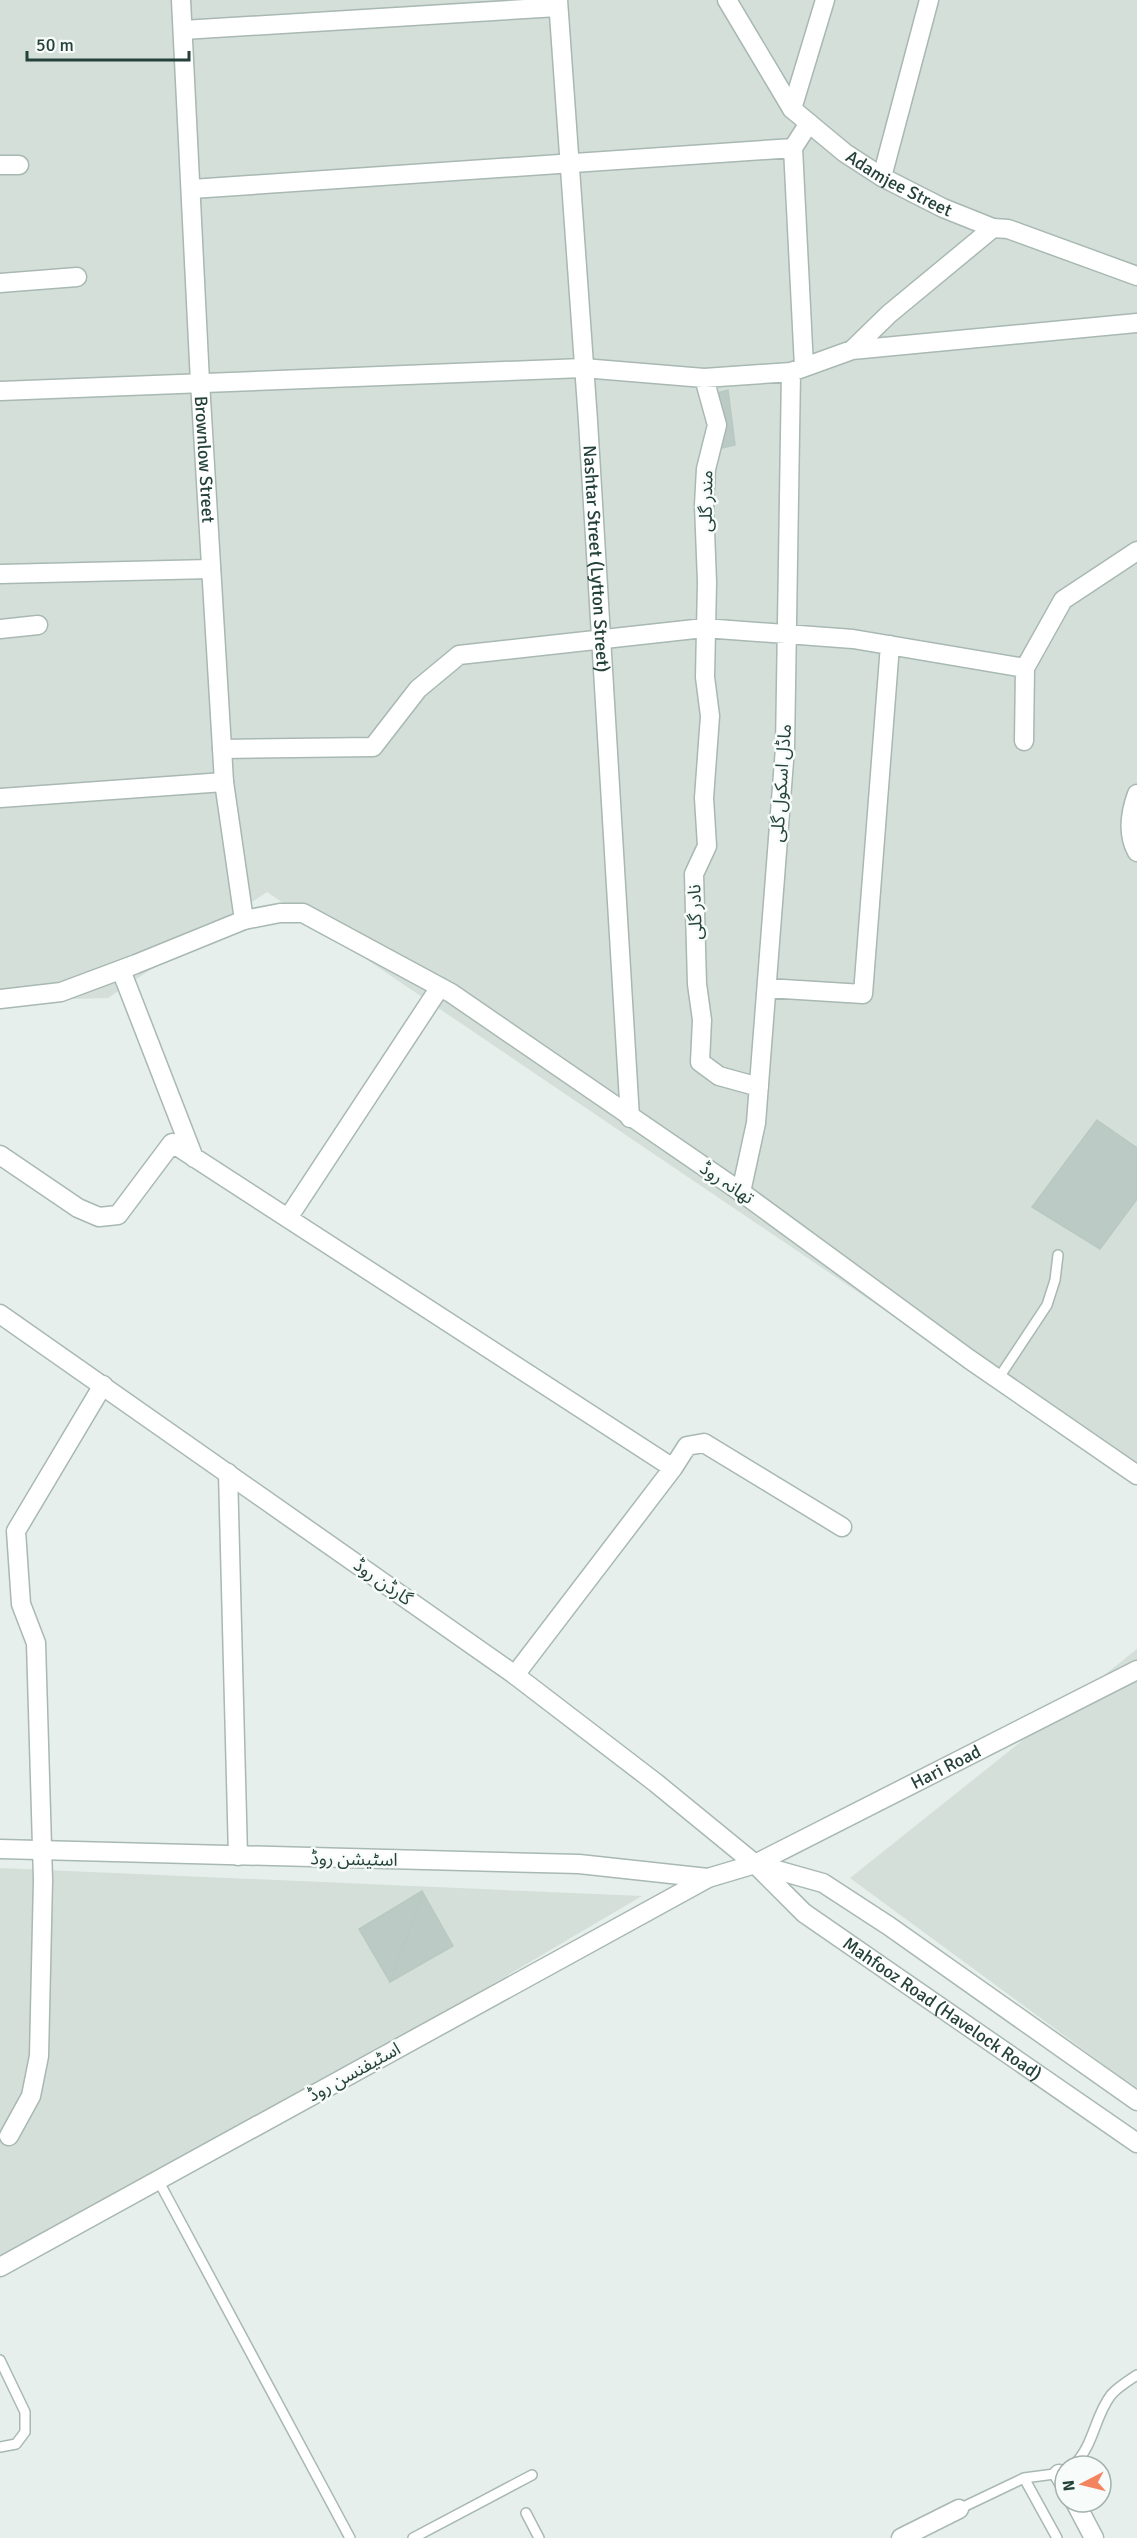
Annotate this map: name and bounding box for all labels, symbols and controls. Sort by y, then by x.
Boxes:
scale bar [27,24,189,62]
text: 50 m [36,34,74,56]
street label: Adamjee Street [842,146,955,221]
street label: Brownlow Street [190,395,219,524]
street label: Nashtar Street (Lytton Street) [578,444,614,673]
street label: مندر گلی [694,470,718,532]
street label: ماڈل اسکول گلی [766,723,796,843]
street label: نادر گلی [683,884,707,940]
street label: تھانہ روڈ [696,1157,758,1209]
street label: گارڈن روڈ [349,1554,417,1611]
street label: Hari Road [907,1740,985,1794]
street label: اسٹیشن روڈ [310,1847,398,1871]
street label: Mahfooz Road (Havelock Road) [839,1932,1046,2085]
street label: اسٹیفنسن روڈ [304,2038,404,2106]
north arrow [1053,2454,1113,2514]
text: N [1059,2479,1080,2492]

